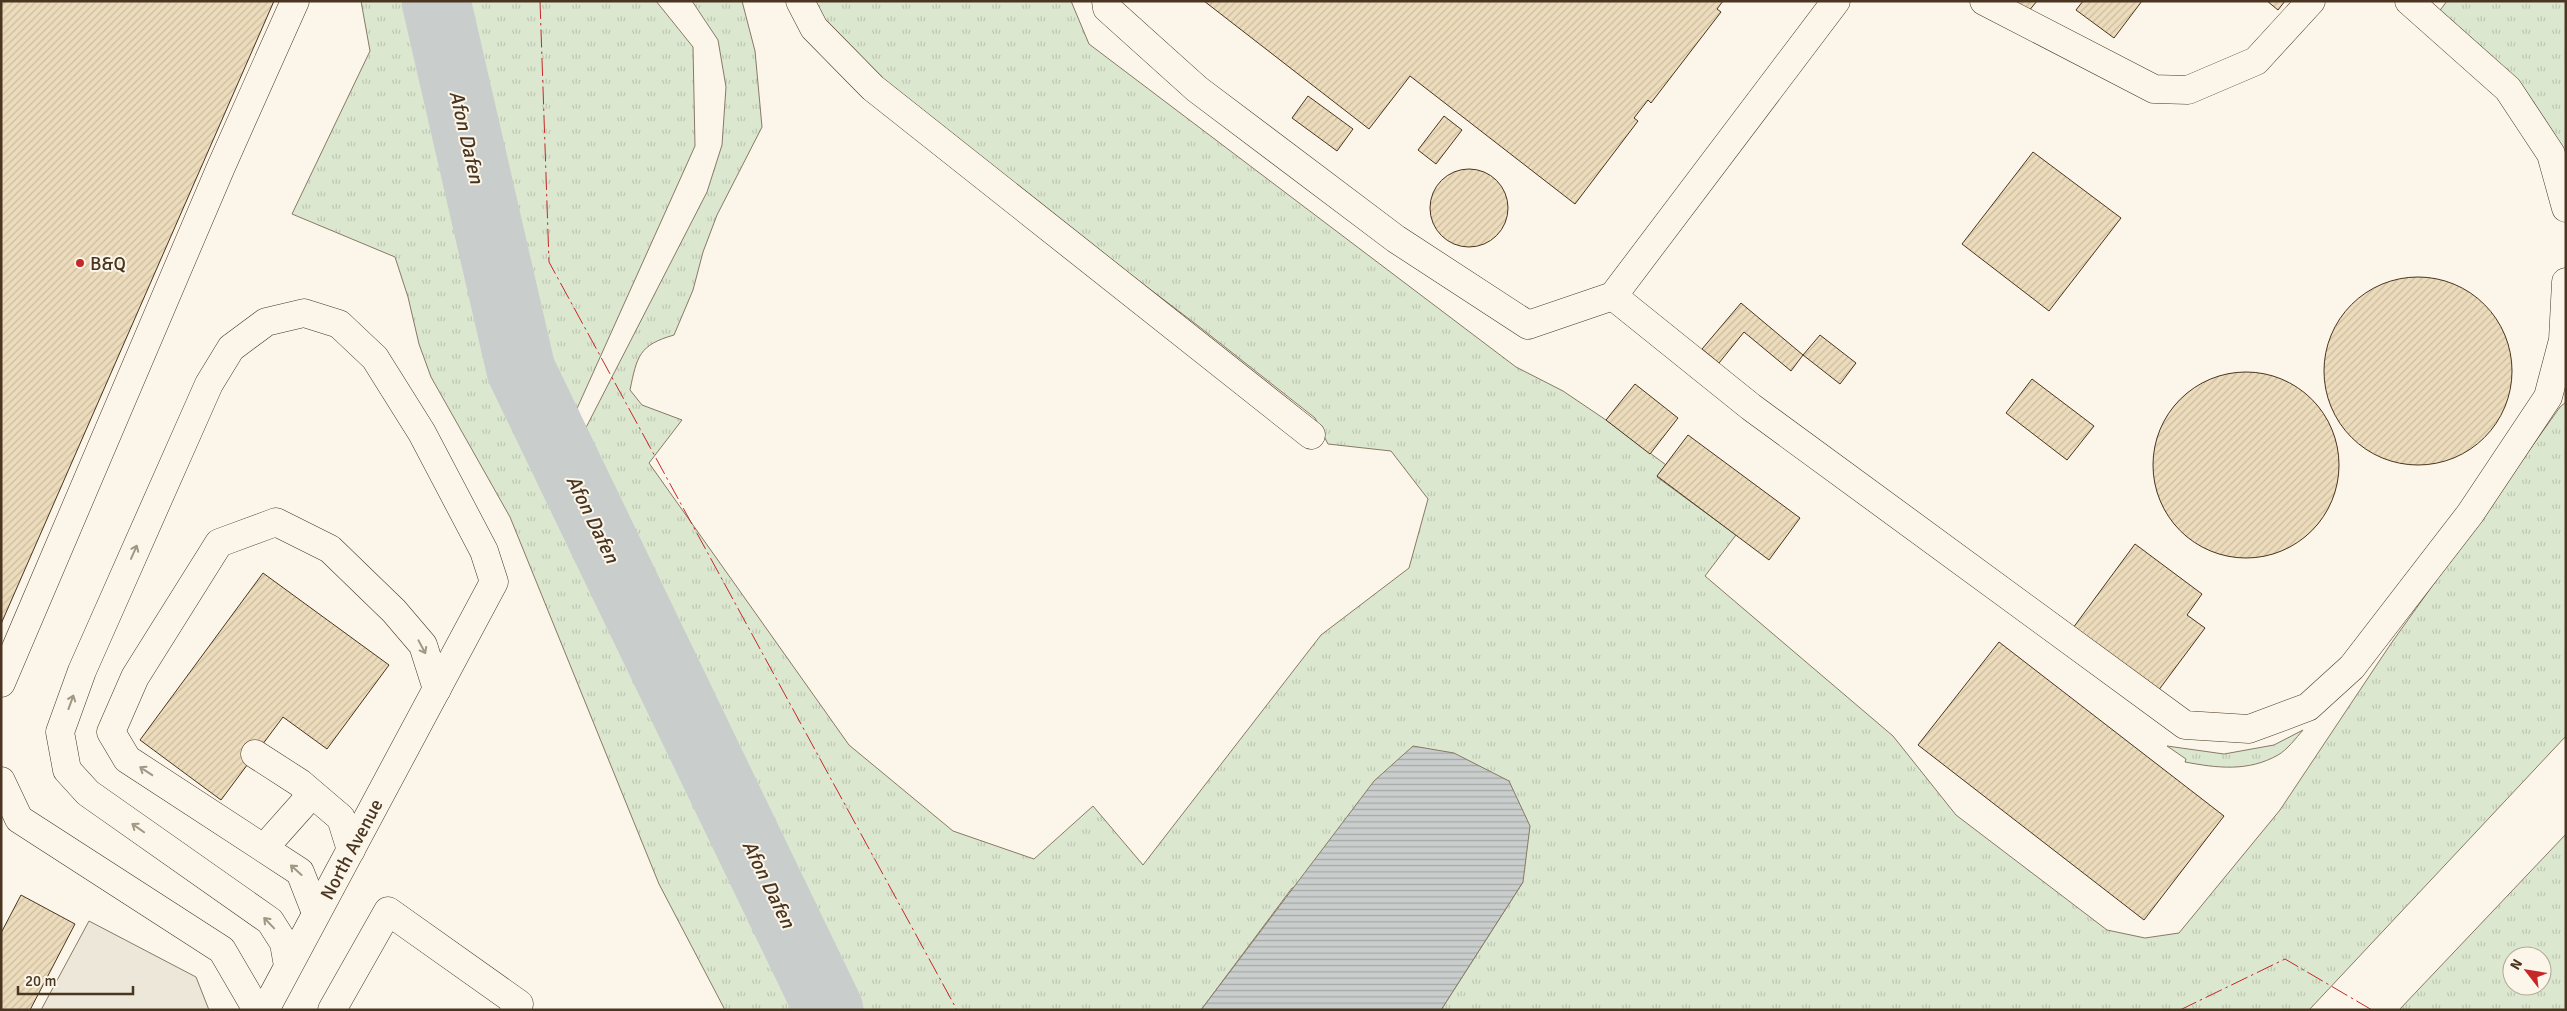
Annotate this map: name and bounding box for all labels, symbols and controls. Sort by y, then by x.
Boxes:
water label: Afon Dafen [444,88,490,187]
place label: B&Q [90,252,126,276]
marker: B&Q [74,257,86,269]
water label: Afon Dafen [561,471,625,568]
one-way arrow [130,545,140,560]
one-way arrow [417,639,427,654]
one-way arrow [67,694,76,710]
one-way arrow [139,766,153,777]
street label: North Avenue [315,795,388,904]
one-way arrow [131,823,145,833]
water label: Afon Dafen [737,836,801,933]
one-way arrow [290,864,302,876]
one-way arrow [263,917,275,929]
north arrow [2502,946,2552,996]
text: N [2506,956,2526,973]
scale bar [18,964,132,996]
text: 20 m [25,972,56,990]

